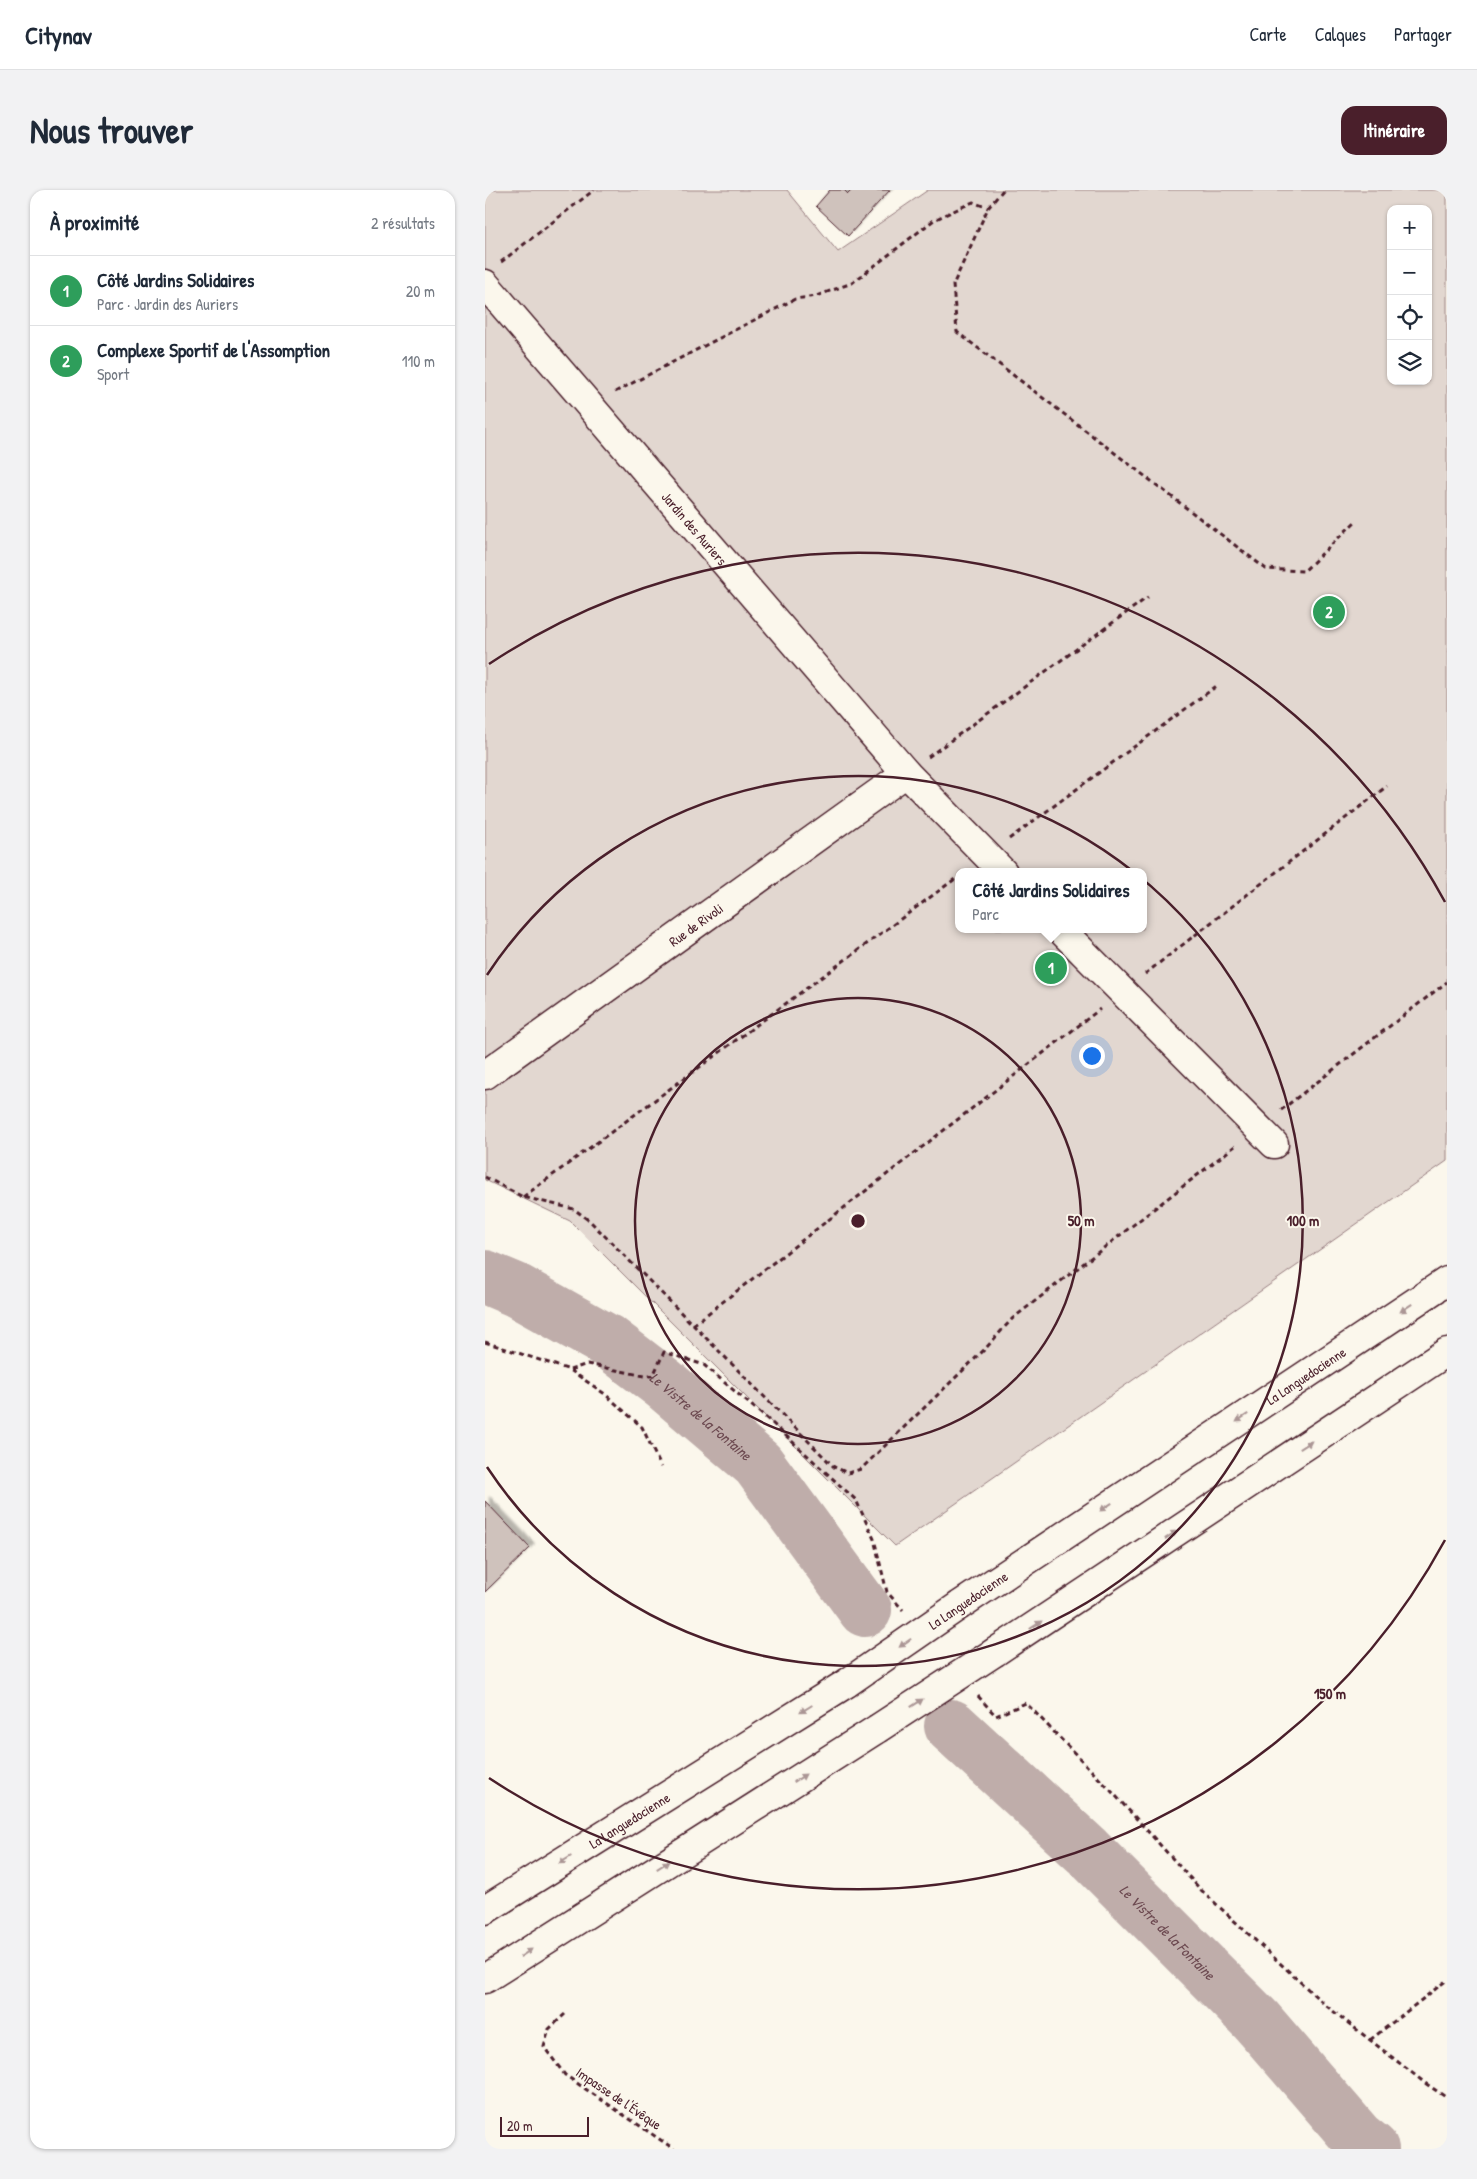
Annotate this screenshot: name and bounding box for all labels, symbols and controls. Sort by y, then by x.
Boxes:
text: Citynav [25,19,92,51]
text: Carte [1249,22,1287,47]
text: Calques [1315,22,1366,47]
text: Partager [1394,22,1452,47]
button: Itinéraire [1341,106,1447,155]
text: Nous trouver [30,107,193,154]
map controls [1387,205,1432,385]
button: + [1387,205,1432,250]
text: À proximité [50,208,139,237]
text: 2 résultats [371,212,435,234]
button: − [1387,250,1432,295]
text: Côté Jardins Solidaires [97,267,254,293]
text: 1 [63,280,69,302]
text: 20 m [406,280,435,302]
text: Parc · Jardin des Auriers [97,293,238,315]
button: locate [1387,295,1432,340]
text: Complexe Sportif de l'Assomption [97,337,330,363]
button: layers [1387,340,1432,385]
text: 2 [62,350,70,372]
text: 110 m [402,350,435,372]
text: Sport [97,363,129,385]
street label: Jardin des Auriers [658,487,732,569]
pin: 2 [1313,593,1345,631]
popup [955,868,1147,933]
text: Côté Jardins Solidaires [972,877,1130,903]
street label: Rue de Rivoli [664,898,726,950]
text: Parc [972,903,999,925]
pin: 1 [1035,949,1067,987]
your location [1079,1043,1105,1069]
text: 50 m [1068,1210,1094,1231]
text: 100 m [1287,1210,1319,1231]
centre of rings [849,1212,867,1230]
one-way arrow [1400,1303,1413,1313]
street label: La Languedocienne [1262,1342,1349,1408]
water label: Le Vistre de la Fontaine [646,1367,757,1465]
one-way arrow [1235,1413,1249,1422]
one-way arrow [1300,1440,1313,1450]
one-way arrow [1100,1503,1113,1512]
one-way arrow [1164,1530,1178,1540]
street label: La Languedocienne [925,1566,1012,1634]
one-way arrow [1029,1620,1043,1630]
one-way arrow [898,1638,912,1648]
text: 150 m [1314,1683,1346,1704]
one-way arrow [911,1698,924,1707]
one-way arrow [799,1704,813,1713]
one-way arrow [794,1773,807,1783]
street label: La Languedocienne [585,1787,673,1852]
one-way arrow [558,1856,571,1865]
one-way arrow [657,1861,670,1870]
water label: Le Vistre de la Fontaine [1115,1879,1221,1985]
one-way arrow [519,1948,533,1957]
street label: Impasse de l'Évêque [572,2062,666,2135]
scale bar [500,2114,589,2137]
text: 20 m [507,2116,533,2135]

